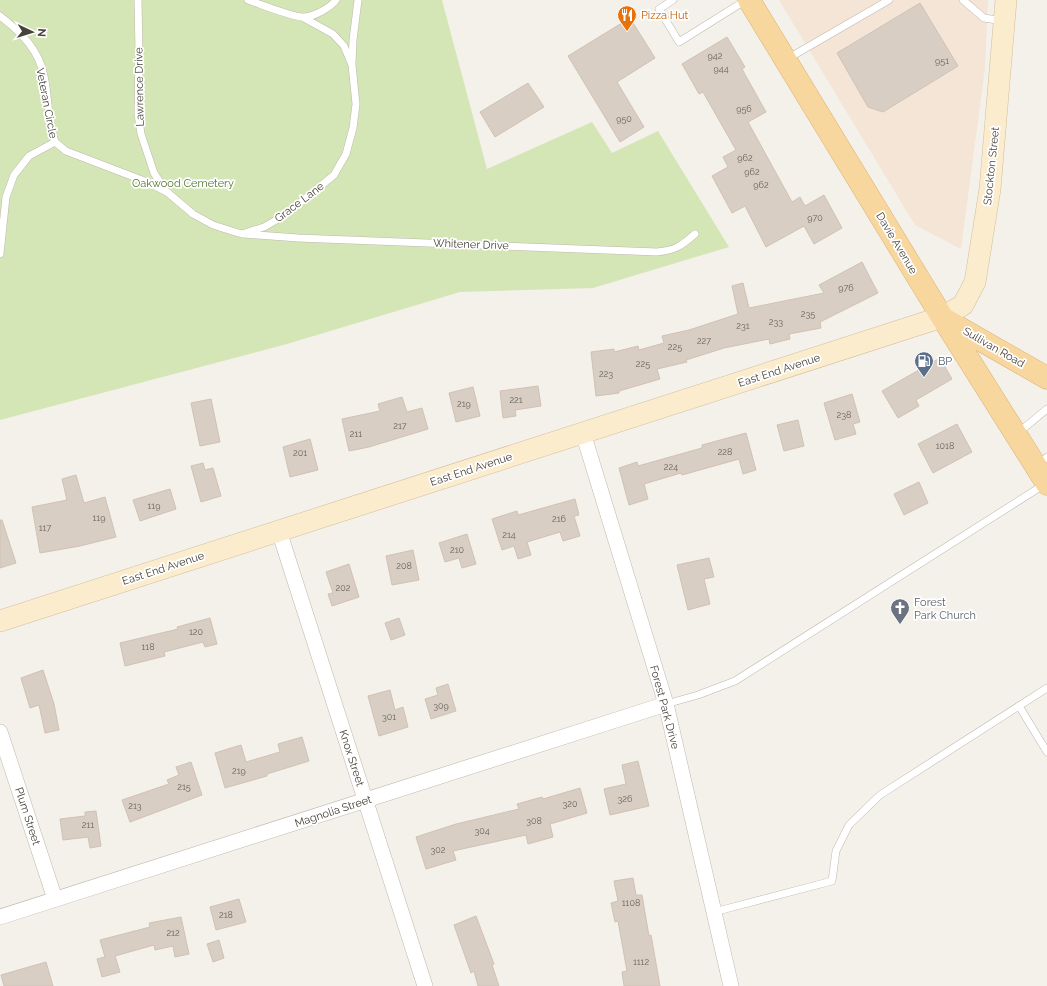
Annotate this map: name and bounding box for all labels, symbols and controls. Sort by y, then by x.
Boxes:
restaurant icon: Pizza Hut [616,4,638,32]
place label: Pizza Hut [641,9,689,22]
north arrow [12,12,52,52]
text: N [35,28,48,37]
street label: Lawrence Drive [132,47,147,127]
house number: 942 [708,51,723,61]
house number: 951 [935,56,949,66]
house number: 944 [713,64,729,74]
street label: Veteran Circle [33,67,60,140]
house number: 956 [736,104,752,114]
house number: 950 [616,114,632,124]
street label: Stockton Street [981,126,1002,206]
house number: 962 [737,153,753,163]
house number: 962 [744,167,760,177]
park label: Oakwood Cemetery [132,177,234,190]
street label: Grace Lane [272,179,327,225]
house number: 962 [753,180,769,190]
street label: Davie Avenue [873,210,920,277]
house number: 970 [807,213,823,223]
street label: Whitener Drive [433,237,510,252]
house number: 976 [838,283,854,293]
house number: 235 [801,309,815,319]
house number: 233 [769,317,783,327]
house number: 231 [736,321,750,331]
street label: Sullivan Road [961,325,1027,370]
house number: 227 [697,336,711,346]
house number: 225 [668,342,682,352]
fuel station icon: BP [913,350,935,378]
street label: East End Avenue [737,351,822,390]
place label: BP [938,355,952,368]
house number: 225 [636,359,650,369]
house number: 223 [599,369,613,379]
house number: 221 [509,395,523,405]
house number: 219 [457,399,471,409]
house number: 238 [837,410,851,420]
house number: 217 [393,421,407,431]
house number: 211 [350,429,362,439]
house number: 1018 [936,441,954,451]
house number: 228 [718,447,732,457]
house number: 201 [293,448,307,458]
street label: East End Avenue [429,450,514,489]
house number: 224 [664,462,678,472]
house number: 119 [148,501,160,511]
house number: 119 [93,513,105,523]
house number: 216 [552,514,567,524]
house number: 117 [39,523,51,533]
house number: 214 [502,530,516,540]
house number: 210 [450,545,465,555]
street label: East End Avenue [121,549,206,588]
house number: 208 [396,561,412,571]
house number: 202 [336,583,351,593]
place label: Forest Park Church [914,596,976,622]
church icon: Forest Park Church [889,597,911,625]
house number: 120 [189,627,204,637]
house number: 118 [141,642,155,652]
street label: Forest Park Drive [647,664,682,751]
house number: 309 [433,701,449,711]
house number: 301 [382,712,396,722]
street label: Knox Street [336,728,367,788]
house number: 219 [232,766,246,776]
house number: 215 [177,782,191,792]
street label: Plum Street [12,786,43,847]
street label: Magnolia Street [293,793,374,830]
house number: 326 [618,794,633,804]
house number: 320 [562,799,578,809]
house number: 213 [128,801,142,811]
house number: 308 [526,816,542,826]
house number: 211 [82,820,94,830]
house number: 304 [474,826,490,836]
house number: 302 [430,845,446,855]
house number: 1108 [622,898,640,908]
house number: 218 [219,910,233,920]
house number: 212 [166,928,180,938]
house number: 1112 [633,957,649,967]

